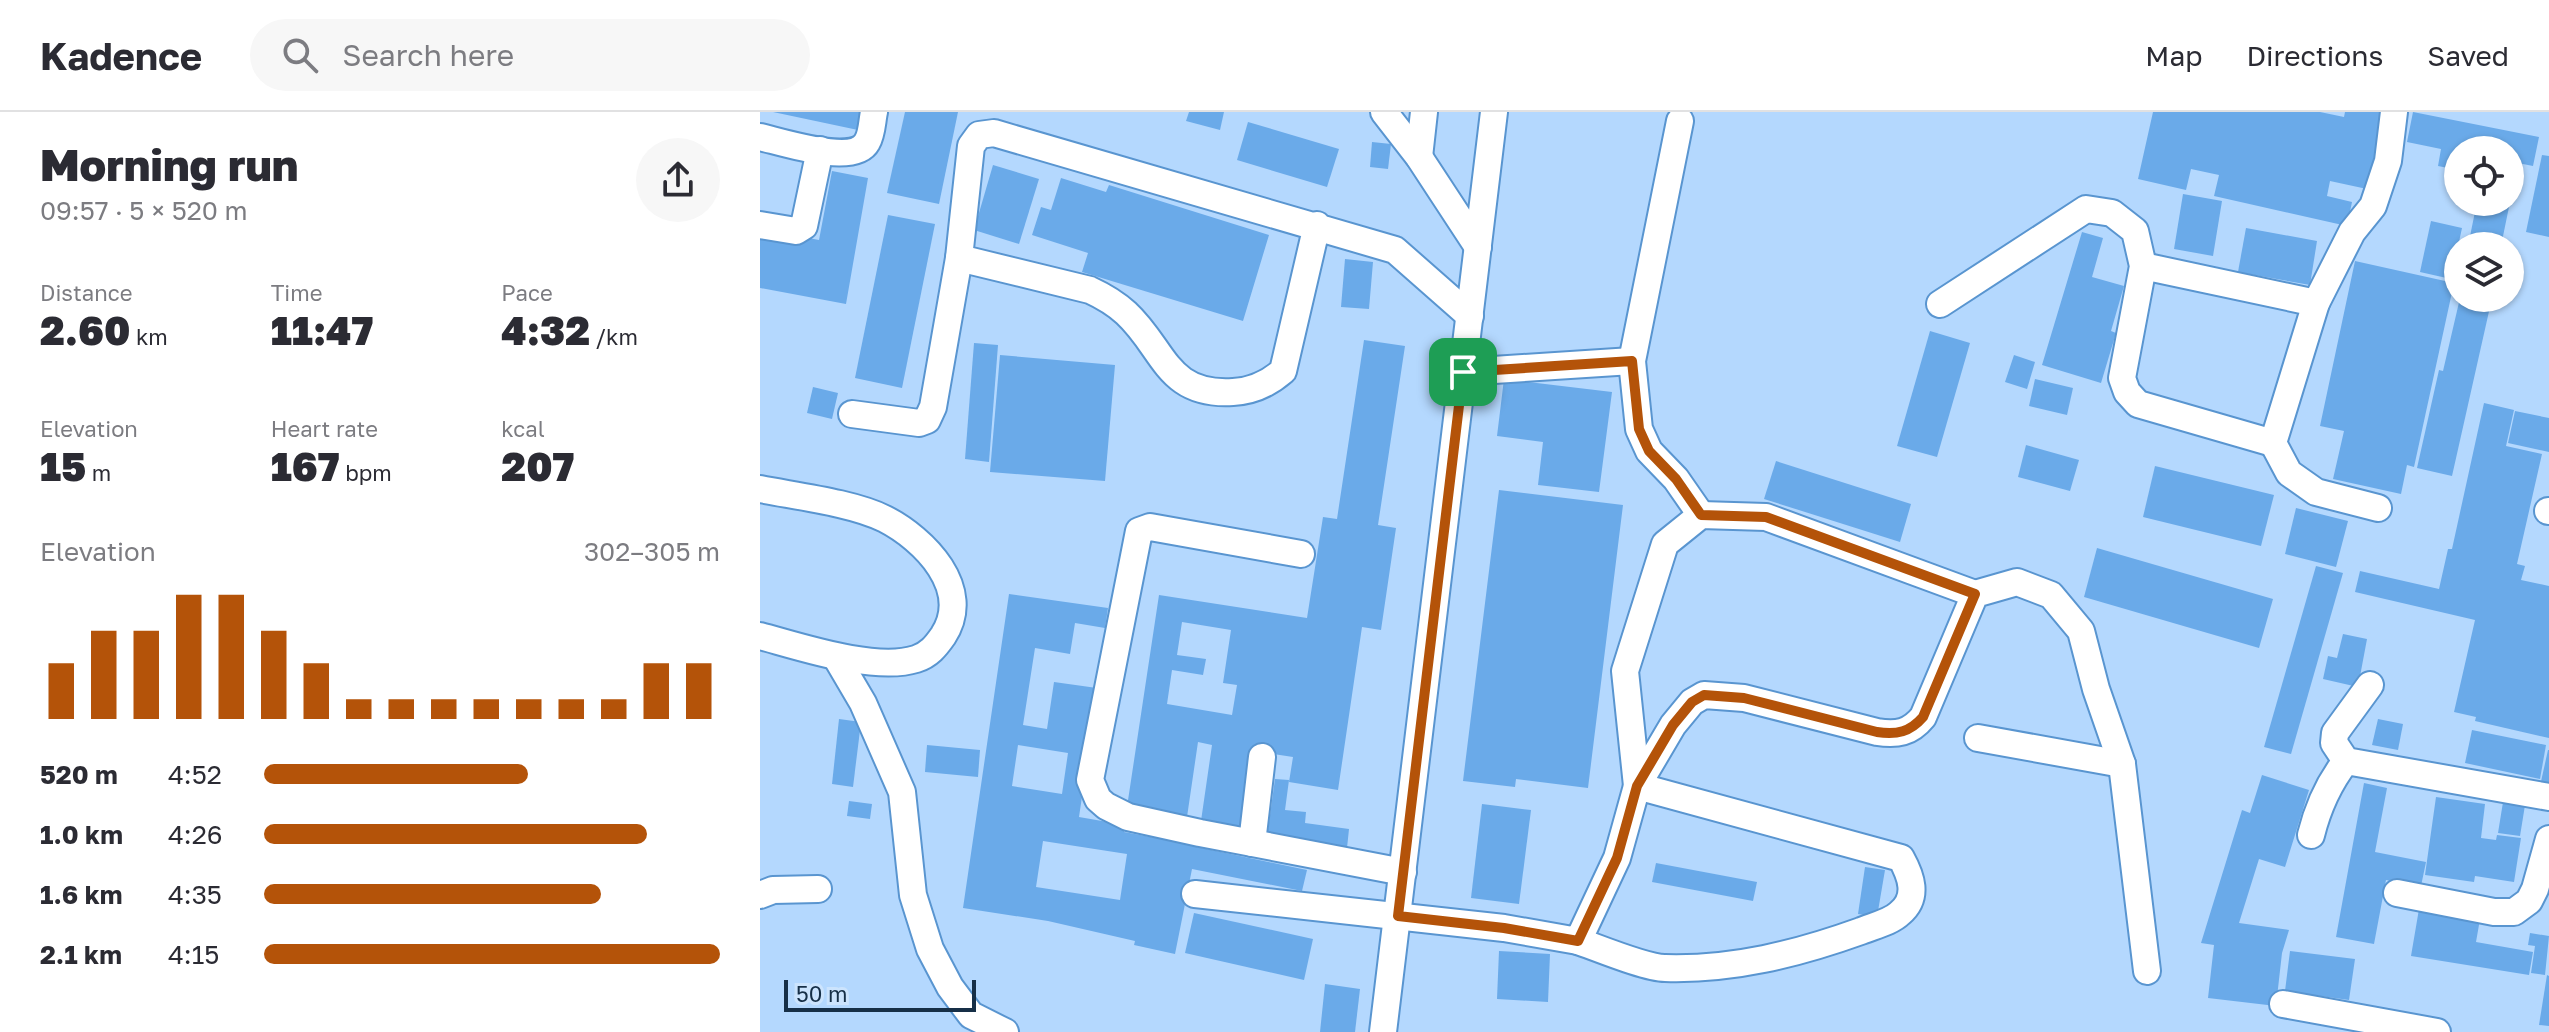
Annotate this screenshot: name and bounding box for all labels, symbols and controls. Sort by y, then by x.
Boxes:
search box [250,19,810,91]
text: Kadence [40,33,202,78]
icon: search [278,33,322,77]
text: Search here [342,37,514,73]
text: Map [2145,39,2202,72]
text: Directions [2246,39,2383,72]
text: Saved [2427,39,2509,72]
map controls [2444,136,2524,312]
button: locate [2444,136,2524,216]
text: Morning run [40,138,298,191]
button: share [636,138,720,222]
text: 09:57 · 5 × 520 m [40,195,247,226]
button: layers [2444,232,2524,312]
text: Distance [40,279,132,306]
text: Time [271,279,322,306]
text: Pace [501,279,553,306]
text: 2.60 [40,306,130,354]
text: 11:47 [271,306,373,354]
text: 4:32 [501,306,590,354]
text: km [130,323,168,350]
text: /km [590,323,638,350]
pin [1429,338,1497,406]
icon: arrive [1441,350,1485,394]
text: Elevation [40,415,138,442]
text: Heart rate [271,415,378,442]
text: kcal [501,415,545,442]
text: 15 [40,442,86,490]
text: 167 [271,442,340,490]
text: 207 [501,442,574,490]
text: m [86,459,111,486]
text: bpm [340,459,392,486]
text: Elevation [40,536,156,567]
text: 302–305 m [584,536,720,567]
text: 520 m [40,759,118,790]
text: 4:52 [168,759,222,790]
text: 1.0 km [40,819,123,850]
text: 4:26 [168,819,222,850]
text: 1.6 km [40,879,123,910]
text: 4:35 [168,879,222,910]
text: 2.1 km [40,939,122,970]
text: 4:15 [168,939,219,970]
scale bar [784,976,976,1012]
text: 50 m [796,980,847,1007]

